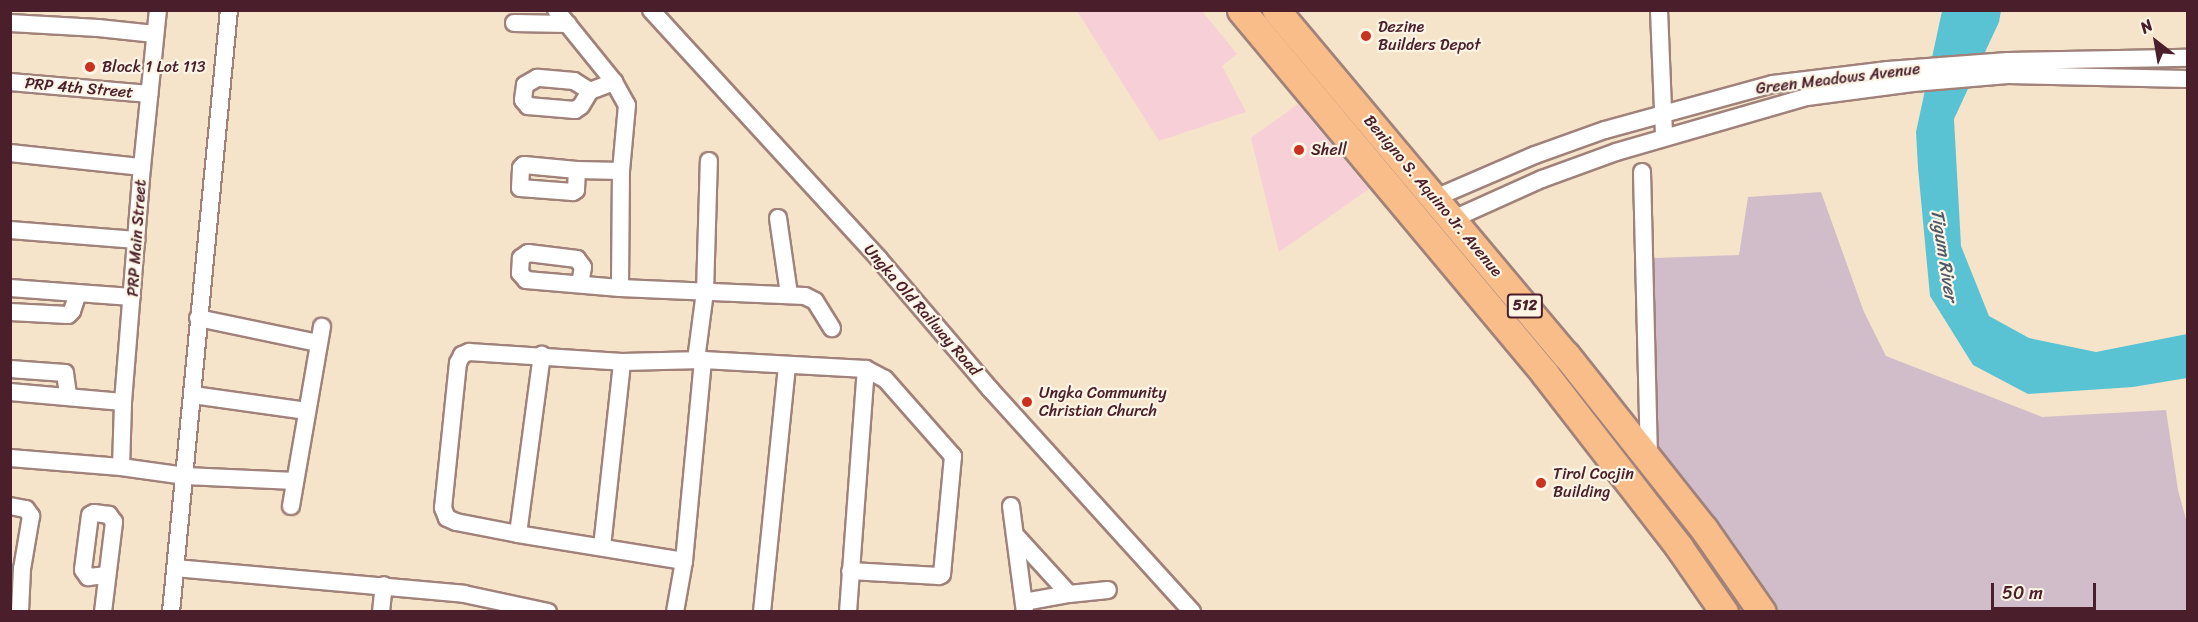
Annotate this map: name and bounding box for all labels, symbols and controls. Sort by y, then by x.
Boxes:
text: N [2134,11,2159,41]
north arrow [2126,12,2186,72]
place label: Dezine Builders Depot [1378,17,1481,55]
marker: Dezine Builders Depot [1359,29,1373,43]
place label: Block 1 Lot 113 [102,57,206,77]
street label: Green Meadows Avenue [1755,59,1921,99]
marker: Block 1 Lot 113 [83,60,97,74]
street label: PRP 4th Street [24,74,134,102]
street label: Benigno S. Aquino Jr. Avenue [1360,112,1506,280]
place label: Shell [1311,140,1347,160]
marker: Shell [1292,143,1306,157]
street label: PRP Main Street [123,179,151,297]
water label: Tigum River [1926,207,1962,303]
street label: Ungka Old Railway Road [860,240,984,380]
road number: 512 [1506,294,1544,318]
place label: Ungka Community Christian Church [1039,383,1167,421]
marker: Ungka Community Christian Church [1020,395,1034,409]
place label: Tirol Cocjin Building [1553,464,1634,502]
marker: Tirol Cocjin Building [1534,476,1548,490]
scale bar [1994,571,2099,609]
text: 50 m [2002,577,2043,609]

